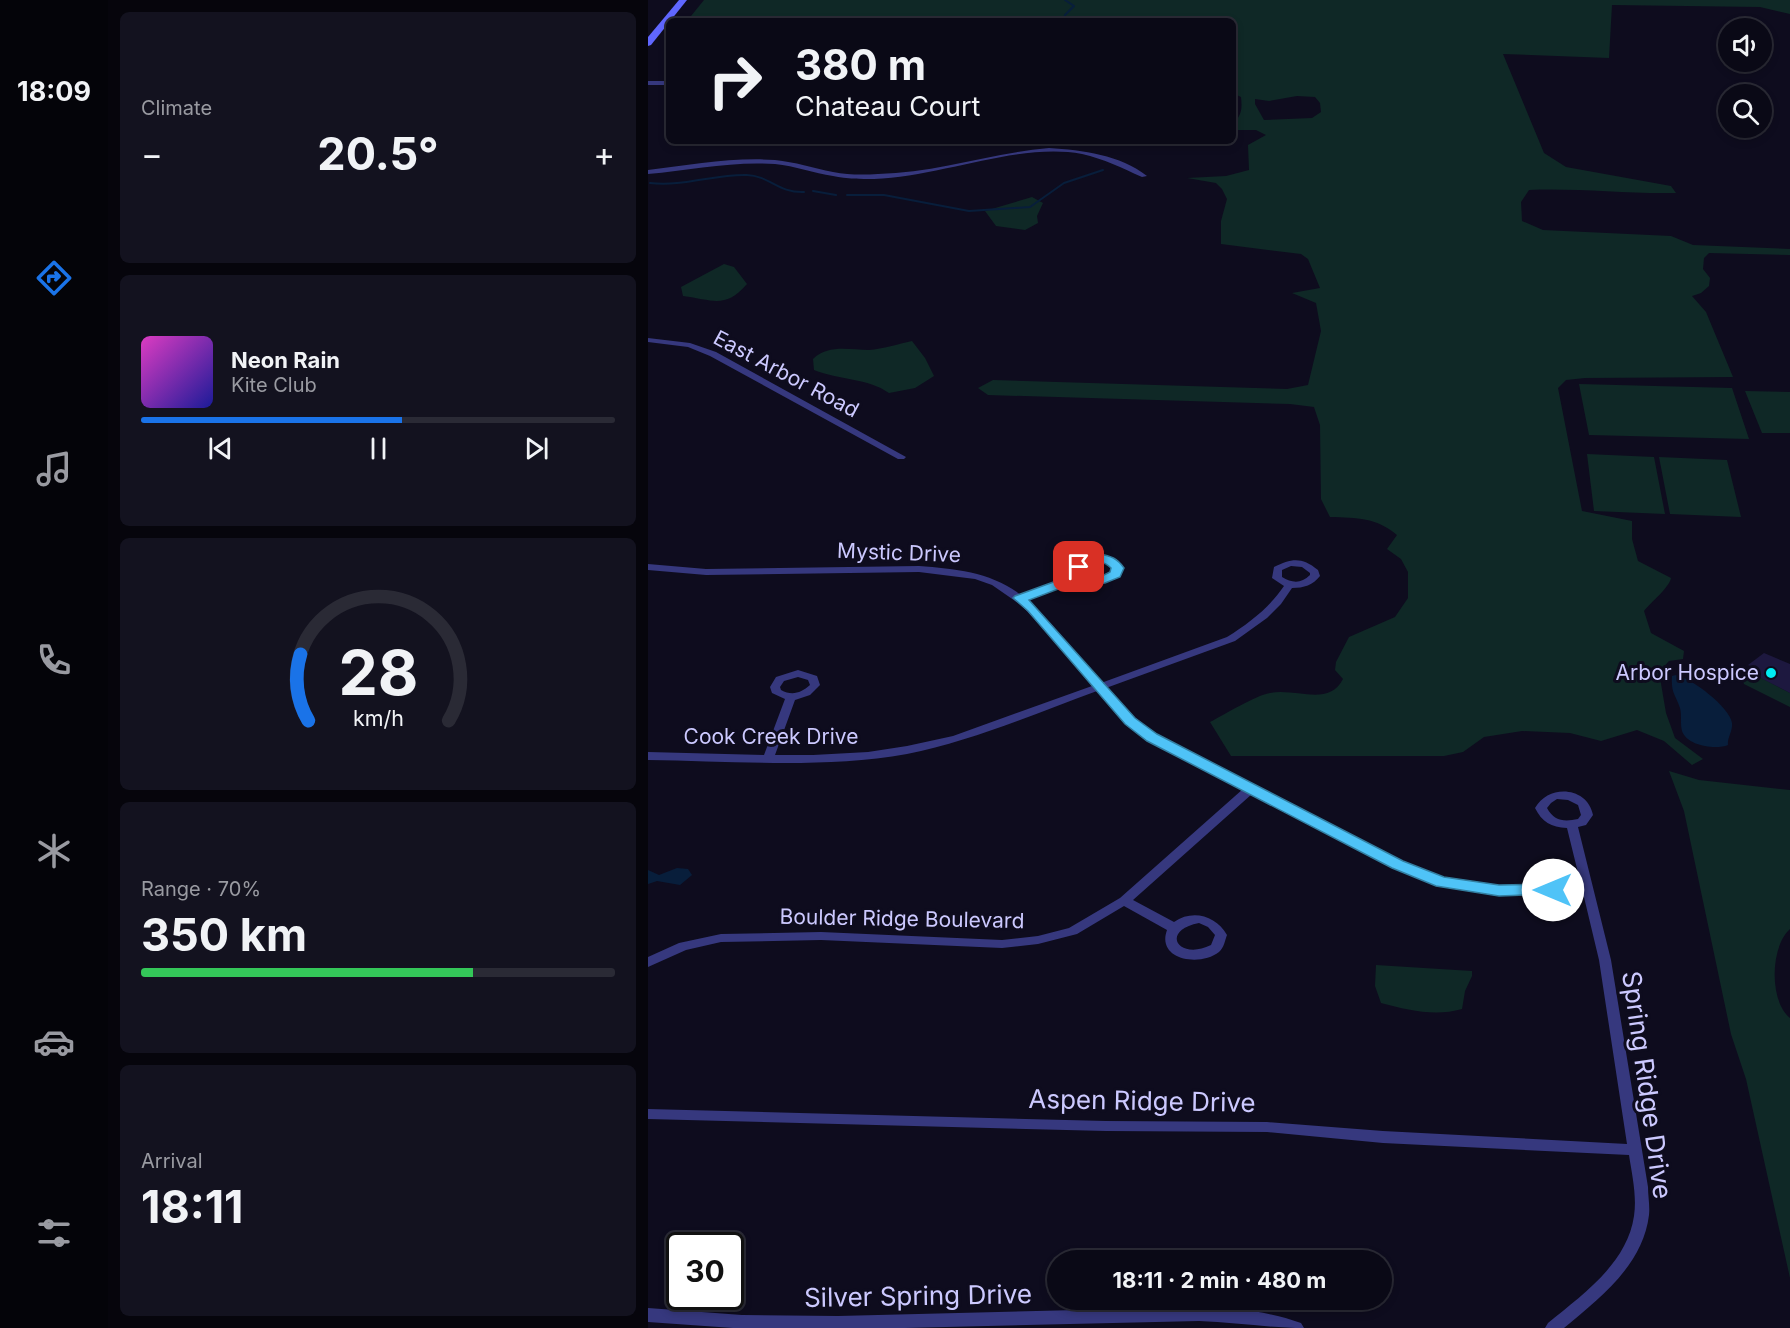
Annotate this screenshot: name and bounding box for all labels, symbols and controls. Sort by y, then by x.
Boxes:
map controls [1718,18,1772,138]
button: sound [1718,18,1772,72]
text: 380 m [795,39,926,90]
icon: right [696,42,774,120]
text: 18:09 [17,75,91,108]
button: search [1718,84,1772,138]
text: Chateau Court [795,90,980,123]
text: Climate [141,96,212,120]
text: 20.5° [317,126,439,181]
text: − [141,134,163,174]
text: + [593,134,615,174]
icon: directions [33,257,75,299]
street label: East Arbor Road [709,325,863,422]
text: Neon Rain [231,347,340,373]
text: Kite Club [231,373,317,397]
icon: previous [204,432,237,465]
icon: pause [362,432,395,465]
icon: next [520,432,553,465]
icon: music [33,448,75,490]
street label: Mystic Drive [837,538,961,567]
pin [1053,541,1104,592]
icon: arrive [1062,550,1095,583]
text: 28 [338,635,418,710]
icon: phone [33,639,75,681]
place label: Arbor Hospice [1616,660,1759,685]
marker: Arbor Hospice [1764,666,1778,680]
text: km/h [353,705,403,731]
street label: Cook Creek Drive [684,724,858,749]
icon: climate [33,830,75,872]
position arrow [1521,858,1585,922]
text: Range · 70% [141,877,261,901]
street label: Boulder Ridge Boulevard [779,904,1025,933]
text: 350 km [141,907,307,962]
street label: Spring Ridge Drive [1616,969,1679,1201]
icon: car [33,1021,75,1063]
street label: Aspen Ridge Drive [1028,1083,1256,1118]
text: Arrival [141,1149,203,1173]
text: 18:11 [141,1179,244,1234]
icon: filters [33,1212,75,1254]
speed limit sign: 30 [666,1232,744,1310]
text: 18:11 · 2 min · 480 m [1113,1267,1326,1293]
street label: Silver Spring Drive [804,1278,1032,1313]

